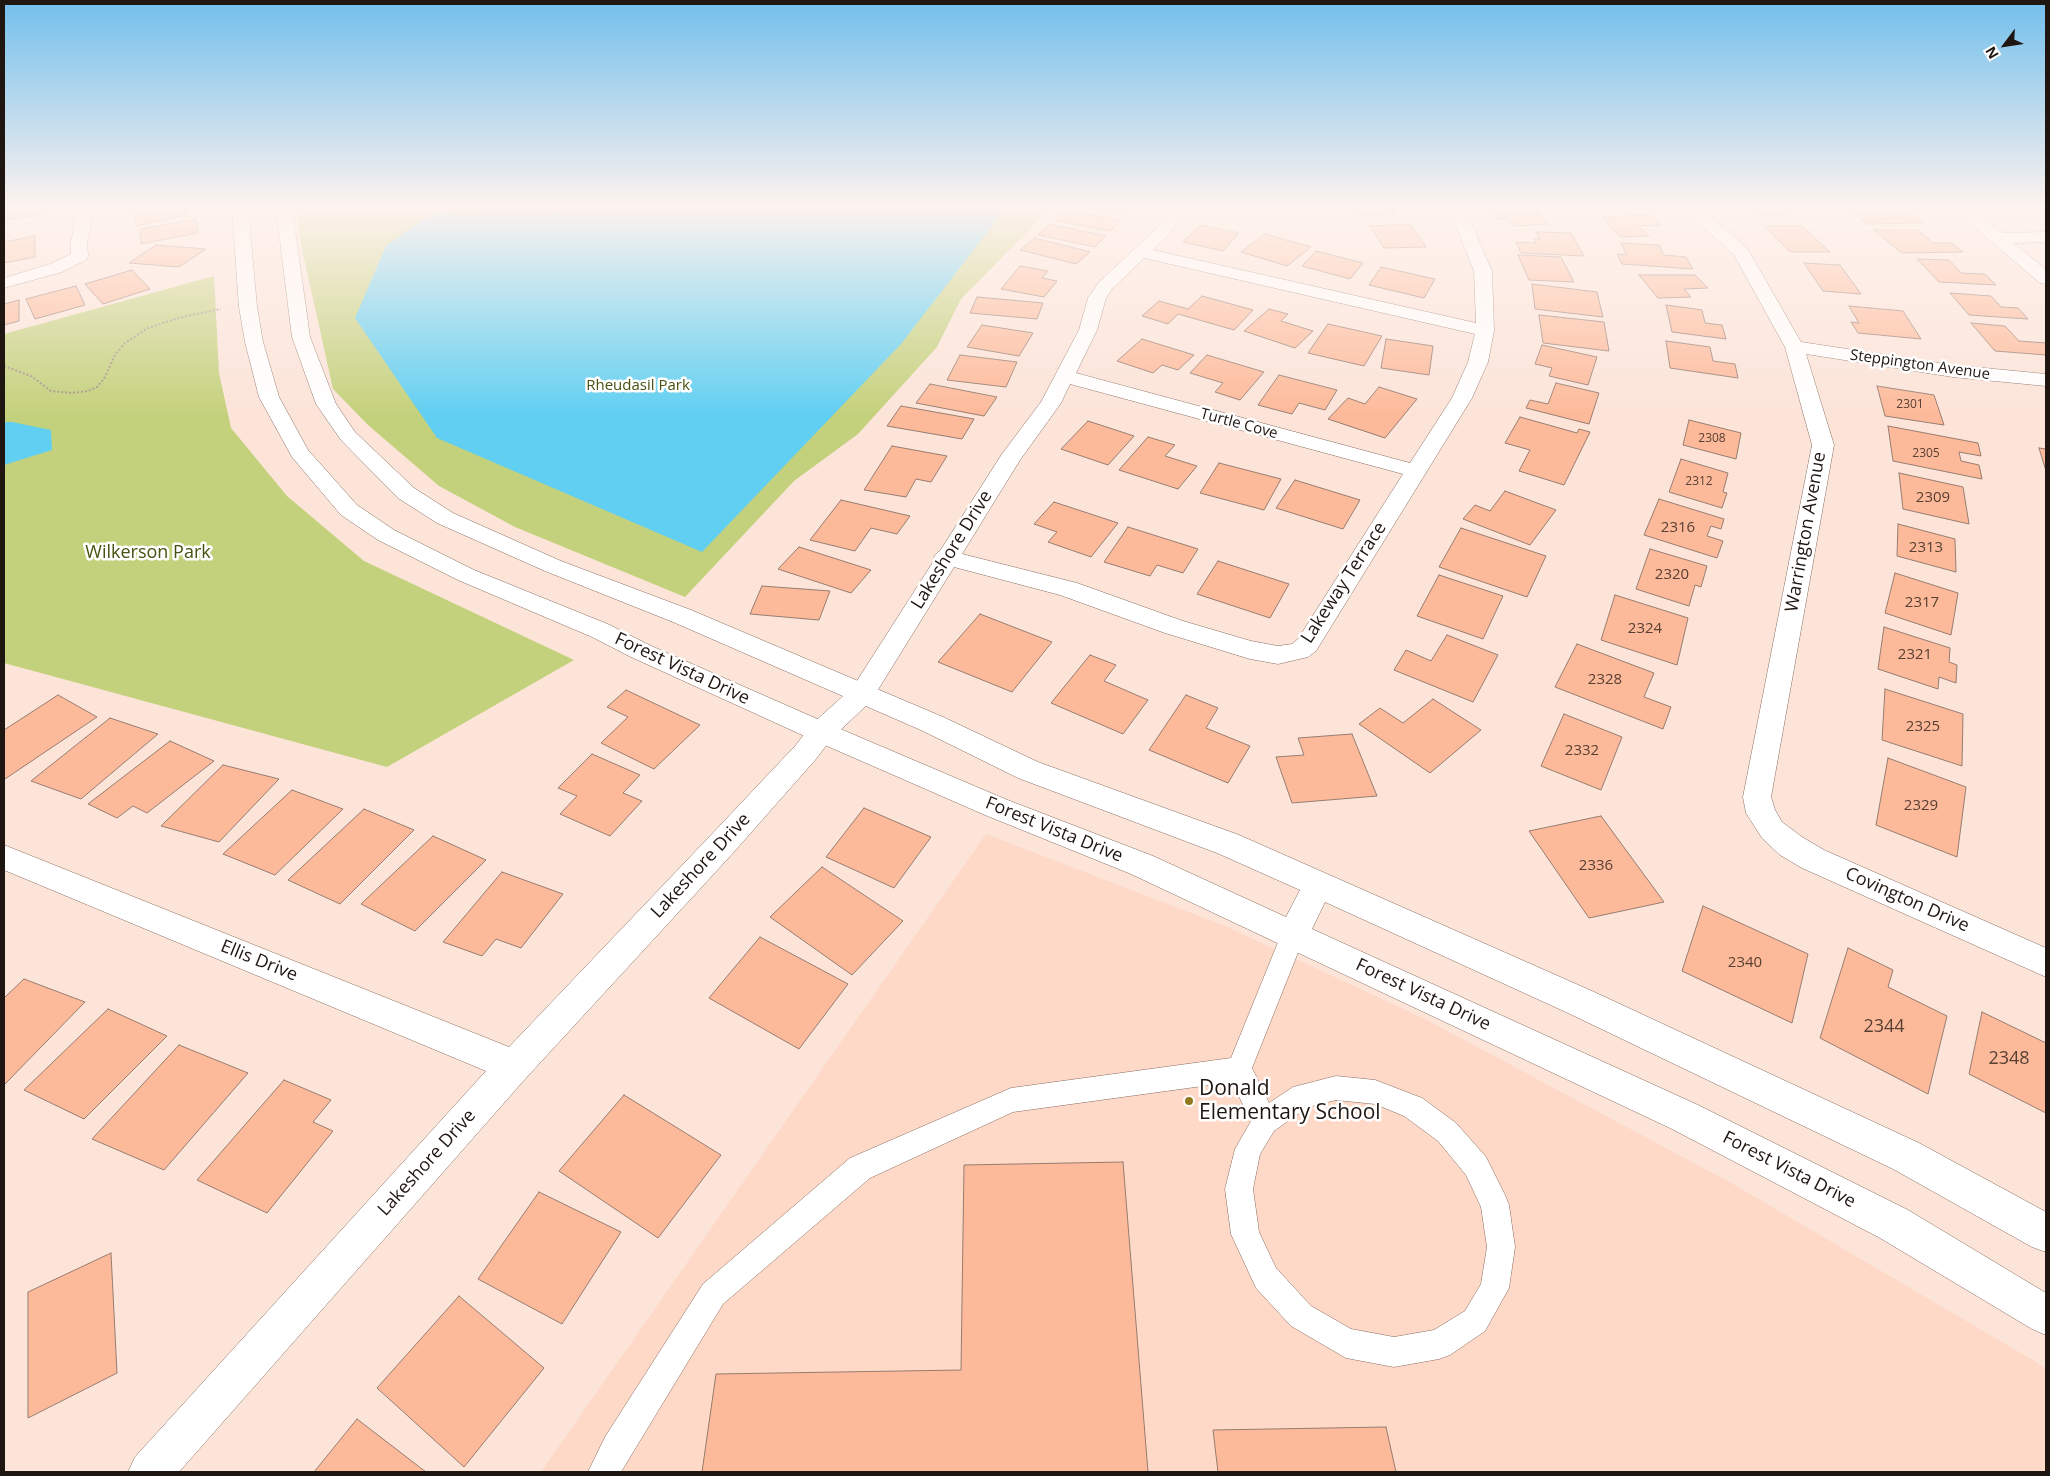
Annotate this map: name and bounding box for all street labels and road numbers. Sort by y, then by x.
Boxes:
street label: Steppington Avenue [1849,346,1991,384]
street label: Turtle Cove [1198,405,1280,443]
street label: Warrington Avenue [1781,450,1831,614]
street label: Lakeshore Drive [907,487,997,613]
street label: Lakeway Terrace [1297,518,1391,648]
street label: Forest Vista Drive [611,628,753,710]
street label: Forest Vista Drive [982,793,1126,867]
street label: Lakeshore Drive [647,809,755,923]
street label: Covington Drive [1842,863,1972,937]
street label: Ellis Drive [217,936,301,986]
street label: Forest Vista Drive [1352,954,1494,1036]
street label: Lakeshore Drive [374,1105,480,1221]
street label: Forest Vista Drive [1719,1127,1859,1213]

